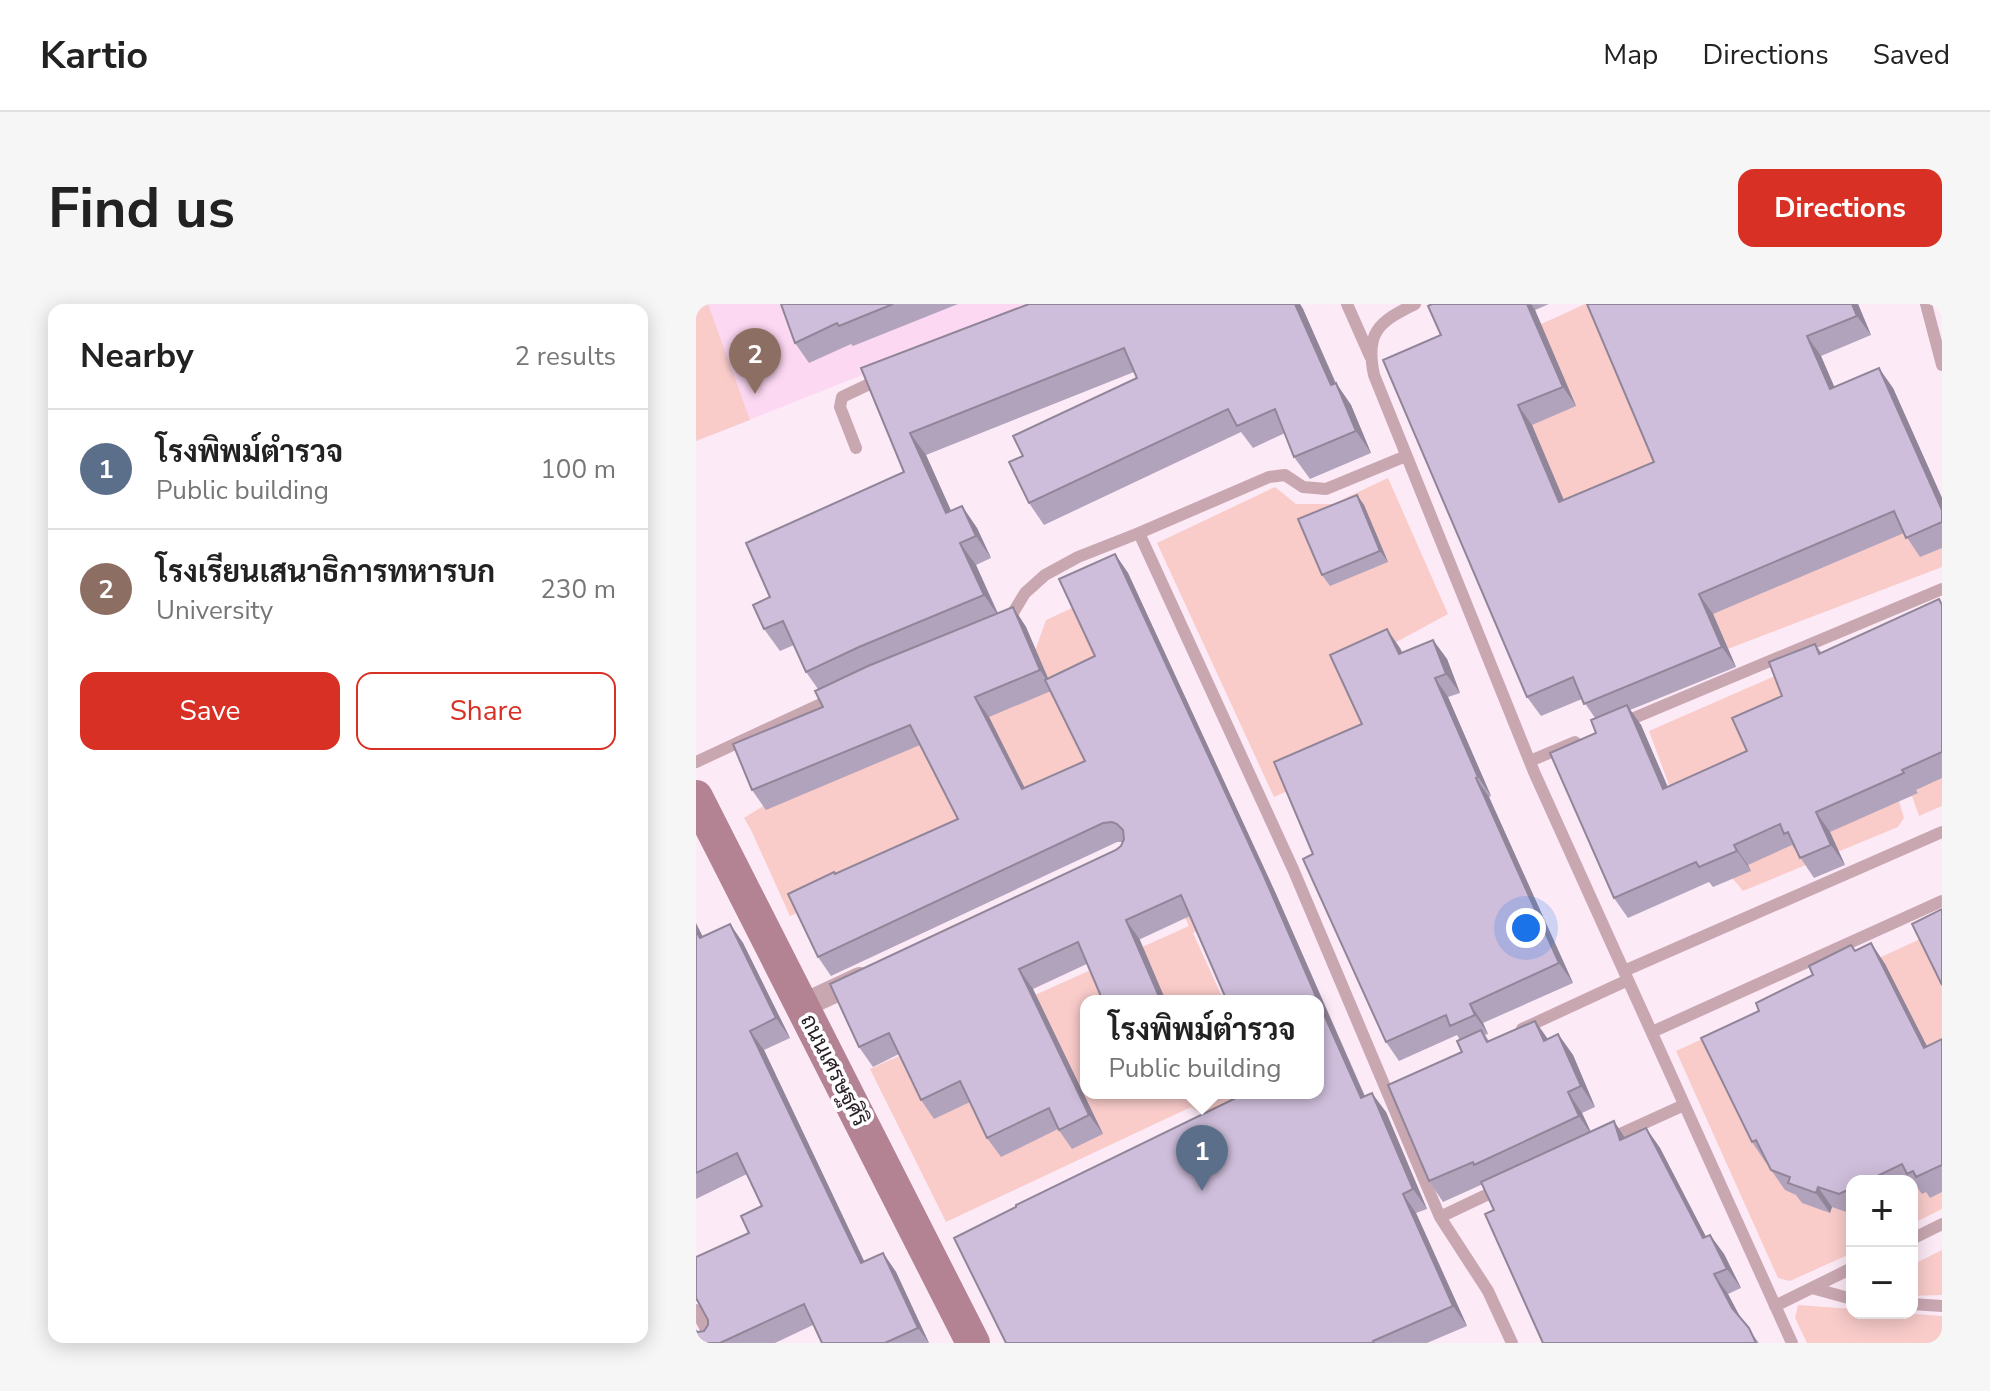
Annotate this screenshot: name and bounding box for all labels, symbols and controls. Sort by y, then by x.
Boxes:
text: Kartio [40,30,148,81]
text: Map [1603,36,1658,74]
text: Directions [1702,36,1829,74]
text: Saved [1873,36,1950,74]
button: Directions [1738,169,1942,247]
text: Find us [48,170,235,247]
pin: 2 [729,328,781,394]
text: Nearby [80,333,194,379]
text: 2 results [515,339,616,374]
text: โรงพิพม์ตำรวจ [156,432,343,473]
text: 1 [98,452,114,487]
text: 100 m [540,452,616,487]
text: Public building [156,473,329,508]
text: โรงเรียนเสนาธิการทหารบก [156,552,495,593]
text: 2 [98,572,114,607]
text: 230 m [540,572,616,607]
text: University [156,593,273,628]
button: Save [80,672,340,750]
button: Share [356,672,616,750]
your location [1506,908,1546,948]
popup [1080,995,1324,1099]
street label: ถนนเศรษฐศิริ [793,1009,875,1132]
text: โรงพิพม์ตำรวจ [1108,1010,1296,1051]
text: Public building [1108,1051,1281,1086]
pin: 1 [1176,1125,1228,1191]
map controls [1846,1175,1918,1319]
button: + [1846,1175,1918,1247]
button: − [1846,1247,1918,1319]

